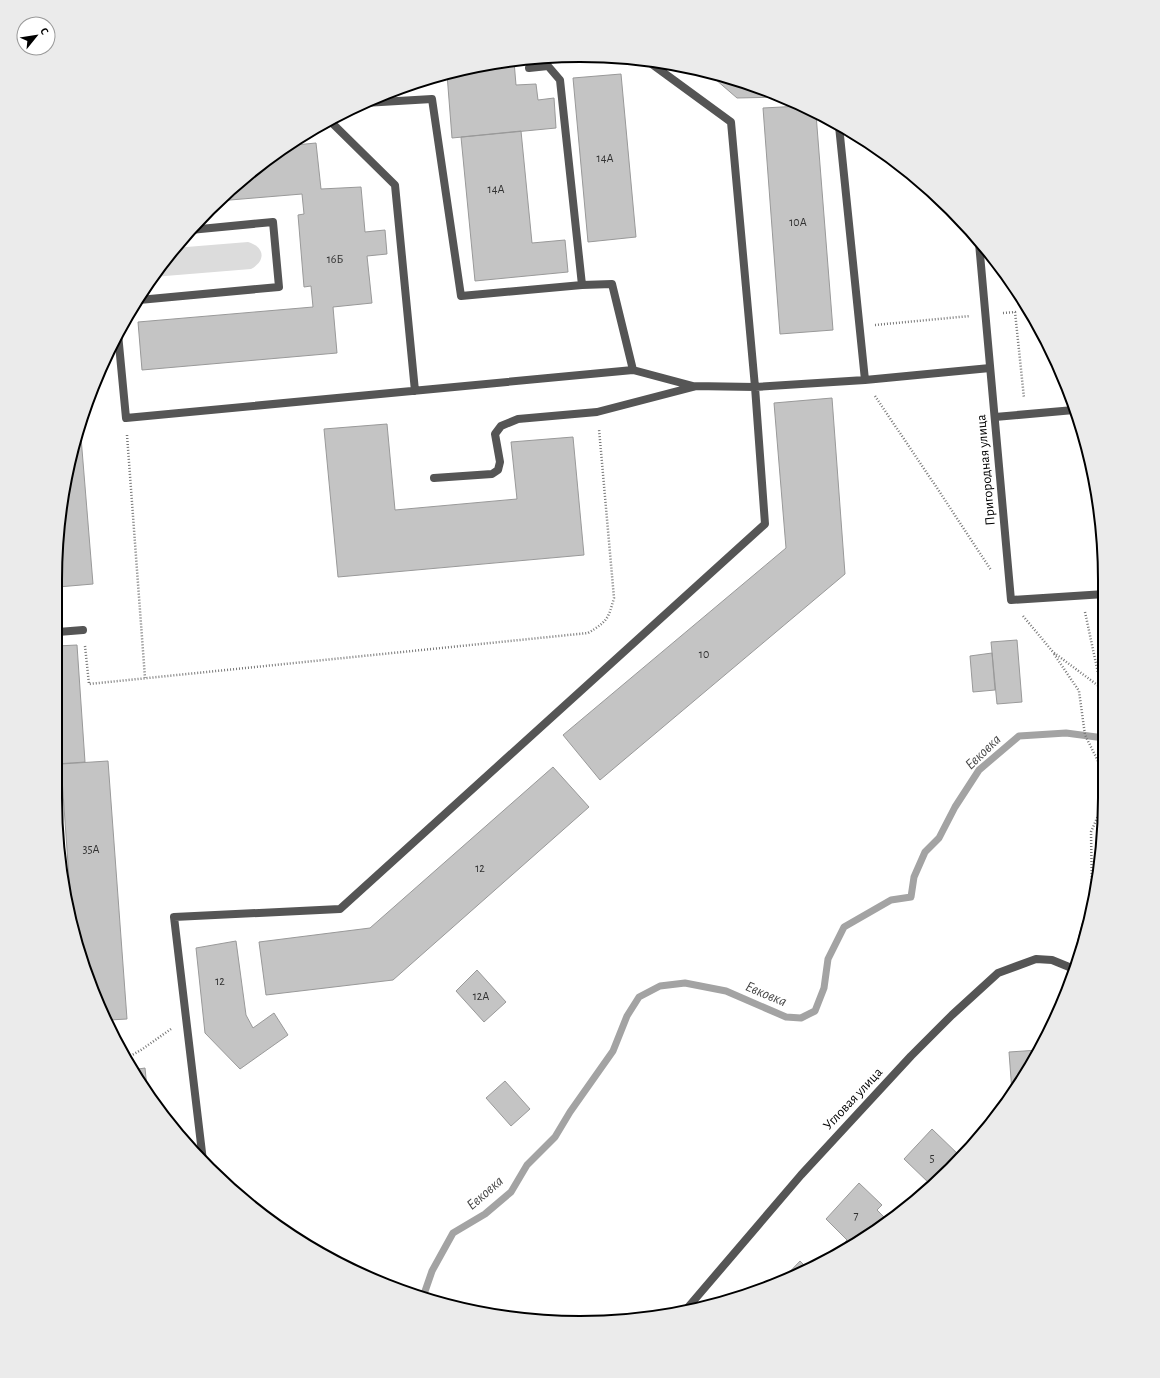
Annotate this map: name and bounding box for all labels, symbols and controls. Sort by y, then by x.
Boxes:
north arrow [16,16,56,56]
text: С [38,26,51,37]
house number: 14А [597,152,613,164]
house number: 14А [488,183,504,195]
house number: 10А [789,216,807,228]
house number: 16Б [327,253,343,265]
street label: Пригородная улица [974,413,998,526]
house number: 10 [699,648,709,660]
water label: Евковка [962,732,1004,772]
house number: 35А [82,843,100,855]
house number: 12 [475,862,485,874]
house number: 12 [215,975,225,987]
water label: Евковка [743,979,789,1009]
house number: 12А [473,990,489,1002]
street label: Угловая улица [821,1065,886,1133]
house number: 5 [929,1152,935,1164]
water label: Евковка [464,1173,506,1213]
house number: 7 [853,1209,859,1221]

